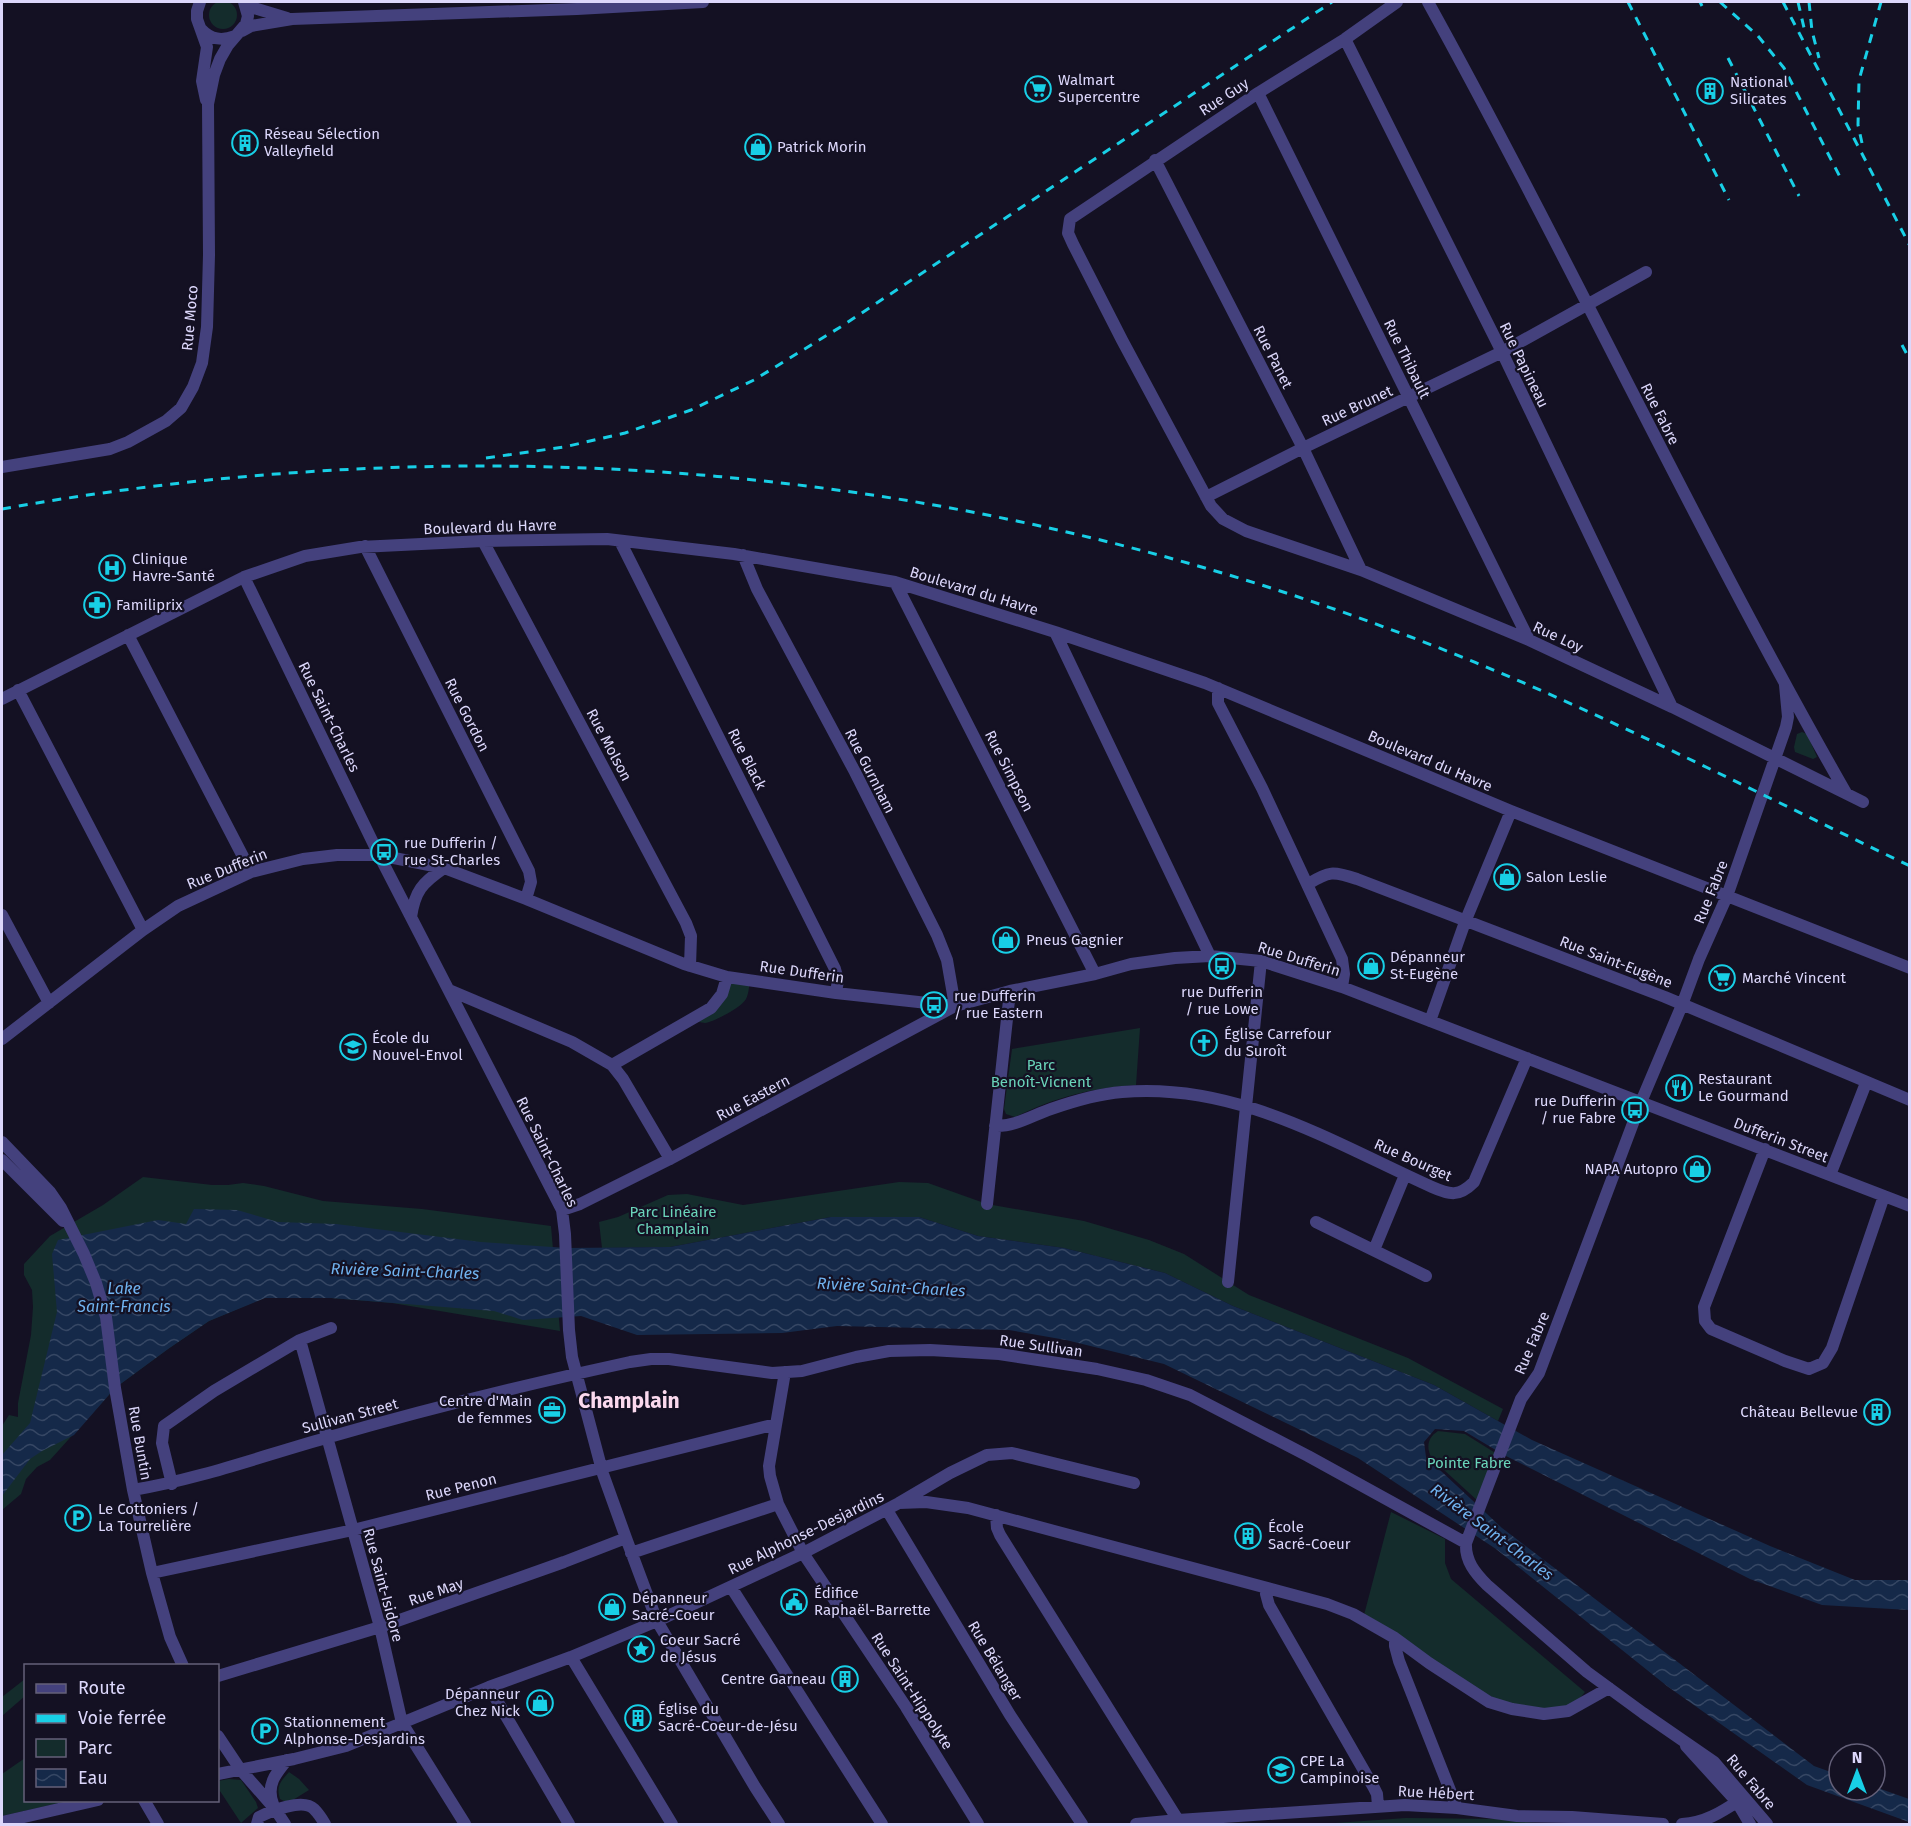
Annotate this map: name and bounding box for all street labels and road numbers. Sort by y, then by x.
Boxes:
street label: Rue Guy [1196,74,1253,120]
street label: Rue Moco [178,284,202,352]
street label: Rue Thibault [1380,316,1434,402]
street label: Rue Papineau [1496,319,1552,411]
street label: Rue Panet [1249,322,1297,392]
street label: Rue Fabre [1637,380,1683,448]
street label: Rue Brunet [1319,382,1396,430]
street label: Boulevard du Havre [423,516,557,538]
street label: Boulevard du Havre [908,563,1040,619]
street label: Rue Loy [1530,618,1586,657]
street label: Rue Saint-Charles [294,659,364,775]
street label: Rue Gordon [441,675,493,755]
street label: Rue Molson [582,706,636,784]
street label: Rue Black [724,725,770,793]
street label: Rue Gurnham [841,726,899,816]
street label: Rue Simpson [981,727,1037,815]
street label: Boulevard du Havre [1365,727,1495,795]
street label: Rue Dufferin [184,845,270,893]
street label: Rue Fabre [1690,858,1732,926]
street label: Rue Saint-Eugène [1557,932,1675,992]
street label: Rue Dufferin [1256,938,1342,980]
street label: Rue Dufferin [759,957,845,987]
street label: Rue Eastern [713,1071,793,1125]
street label: Rue Saint-Charles [512,1094,582,1210]
street label: Dufferin Street [1731,1114,1831,1167]
street label: Rue Bourget [1371,1135,1455,1185]
street label: Rue Fabre [1511,1309,1553,1377]
street label: Rue Sullivan [998,1331,1084,1361]
street label: Sullivan Street [300,1394,401,1437]
street label: Rue Buntin [125,1404,155,1482]
street label: Rue Penon [424,1469,498,1505]
street label: Rue Alphonse-Desjardins [725,1487,887,1579]
street label: Rue Saint-Isidore [359,1526,407,1644]
street label: Rue May [406,1574,466,1610]
street label: Rue Bélanger [964,1618,1026,1704]
street label: Rue Saint-Hippolyte [867,1629,957,1753]
street label: Rue Fabre [1723,1751,1779,1813]
street label: Rue Hébert [1397,1782,1475,1804]

